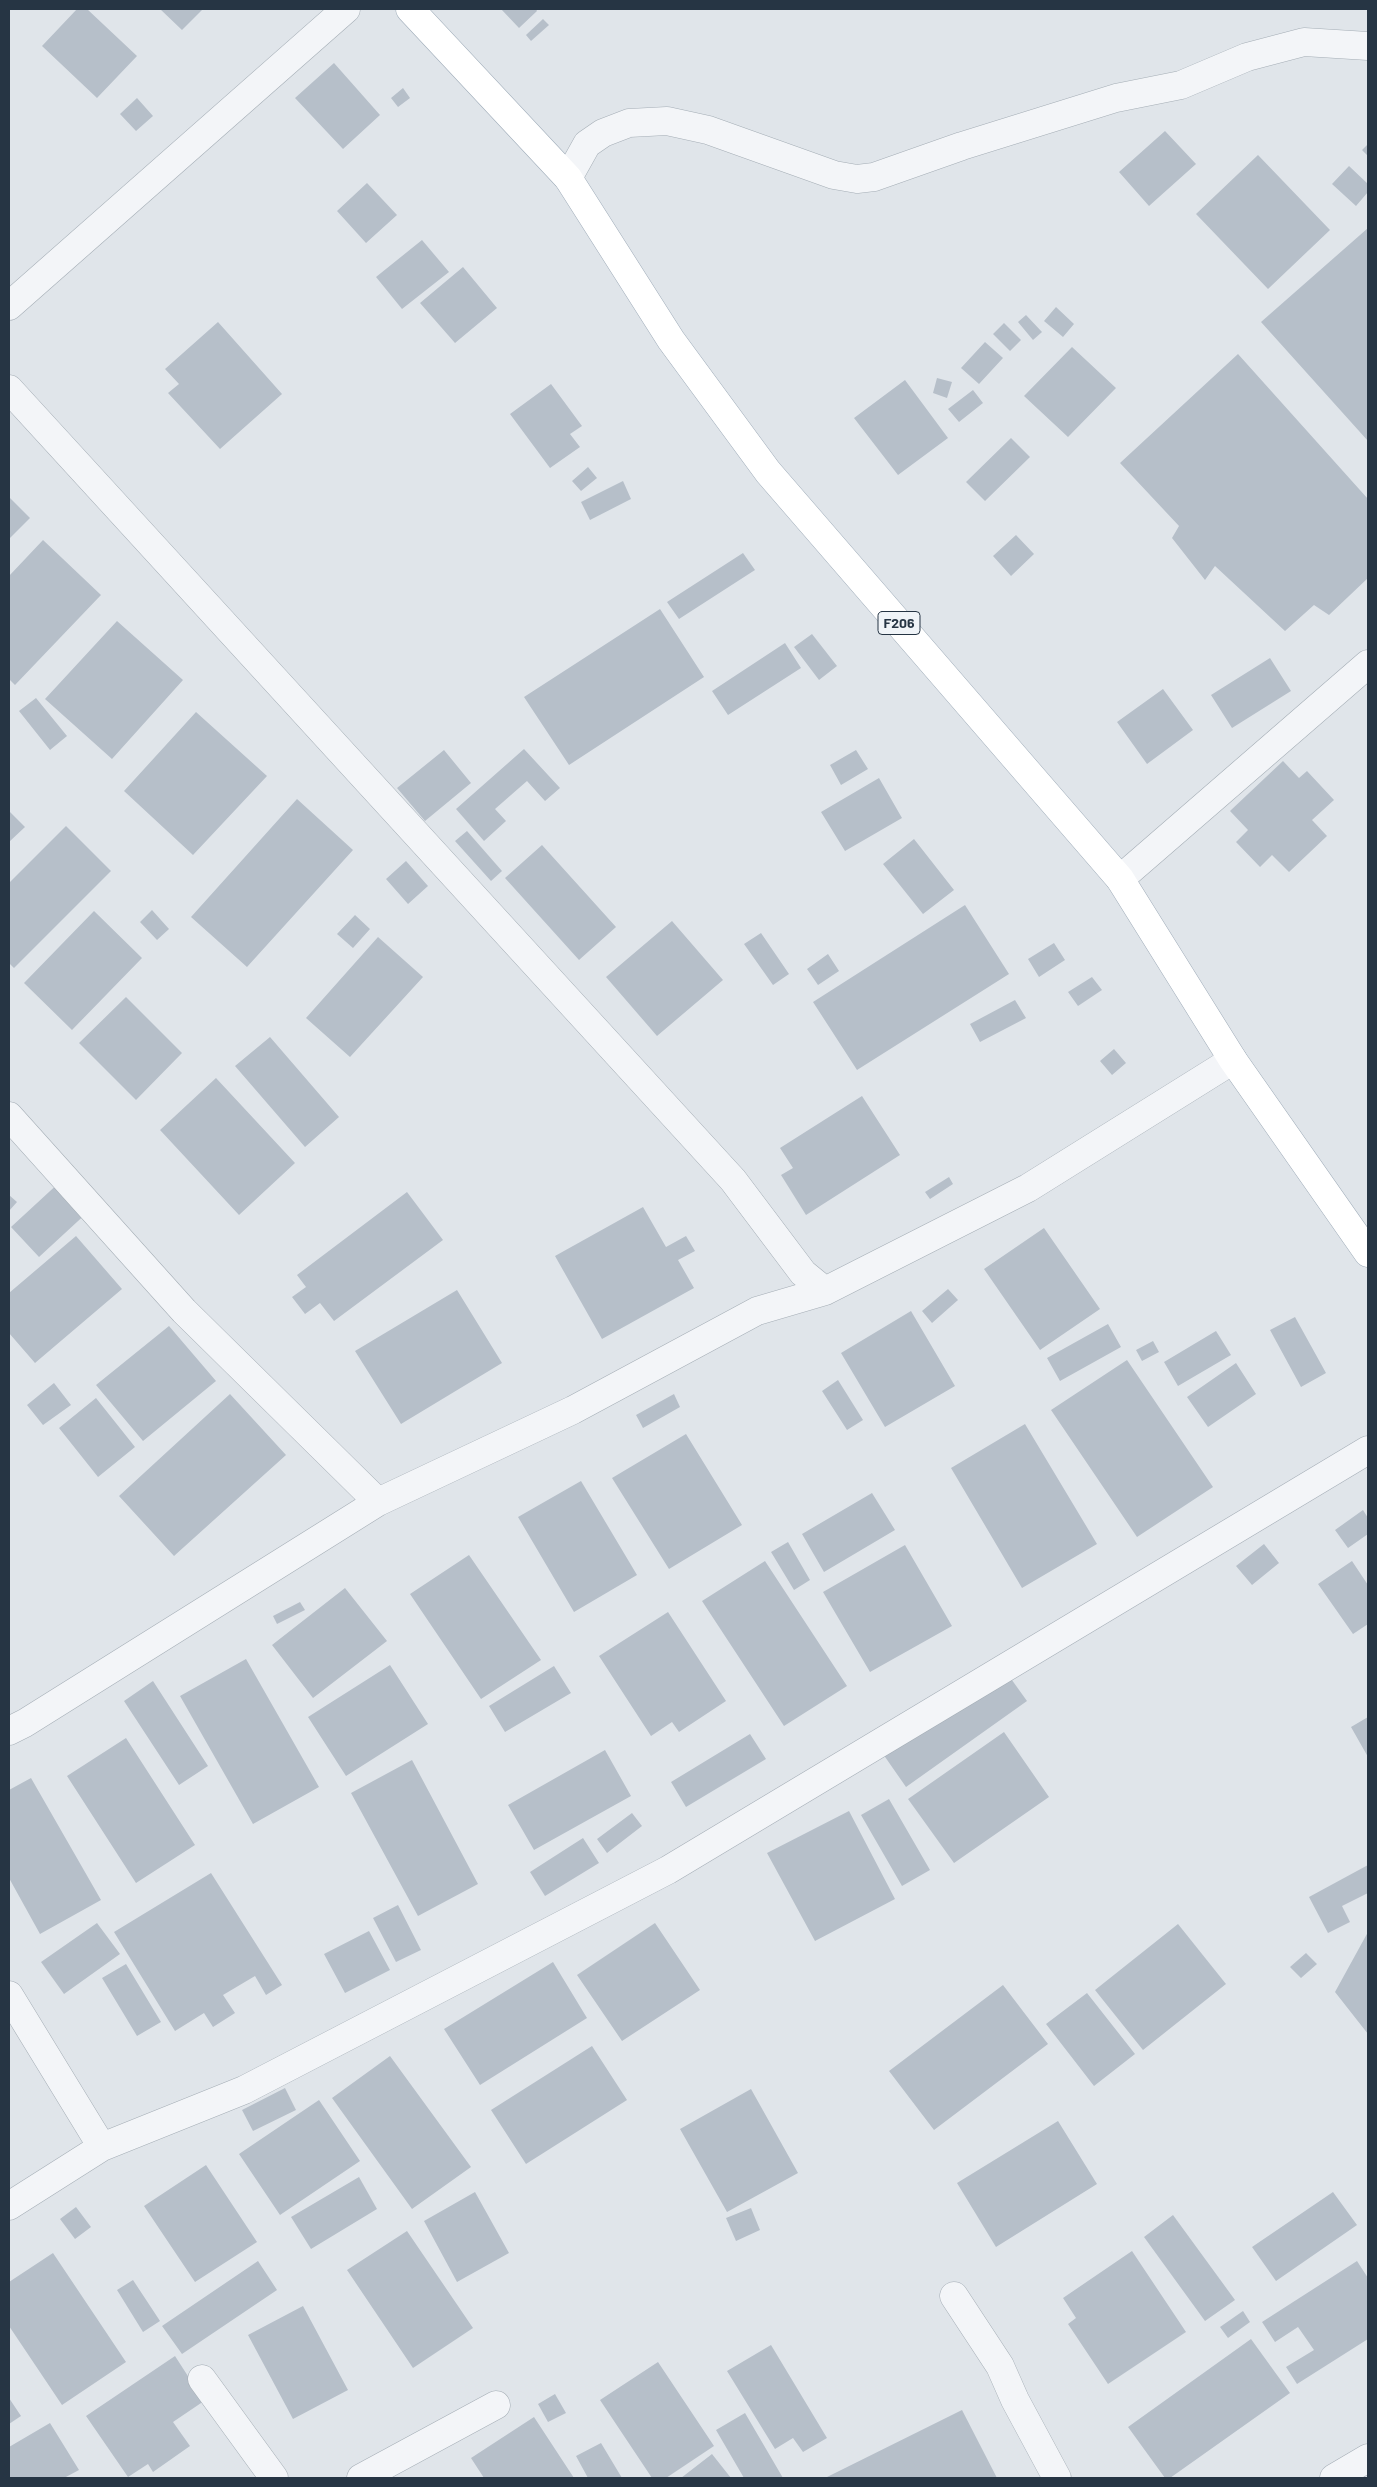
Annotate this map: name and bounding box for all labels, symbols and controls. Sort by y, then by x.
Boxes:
road number: F206 [878,612,920,634]

